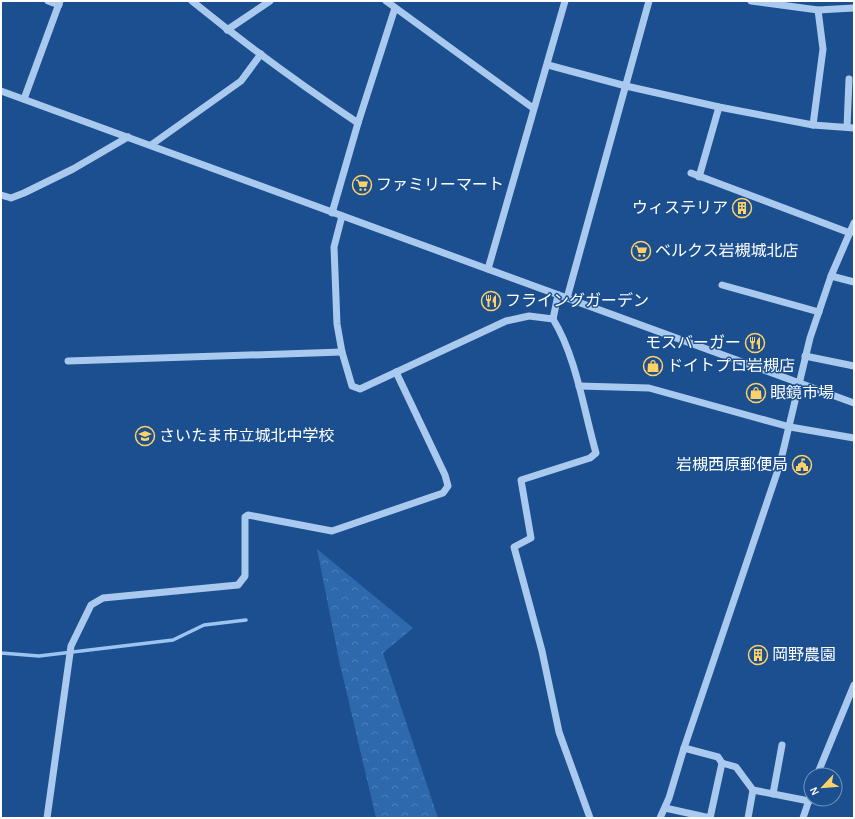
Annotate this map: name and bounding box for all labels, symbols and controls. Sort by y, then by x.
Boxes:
supermarket icon: ファミリーマート [351,174,373,196]
place label: ファミリーマート [376,177,504,193]
building icon: ウィステリア [731,197,753,219]
place label: ウィステリア [632,200,728,216]
supermarket icon: ベルクス岩槻城北店 [630,240,652,262]
place label: ベルクス岩槻城北店 [655,242,799,259]
restaurant icon: フライングガーデン [480,290,502,312]
place label: フライングガーデン [505,292,649,309]
restaurant icon: モスバーガー [744,332,766,354]
place label: モスバーガー [645,334,741,351]
shop icon: ドイトプロ岩槻店 [642,355,664,377]
place label: ドイトプロ岩槻店 [667,358,795,374]
shop icon: 眼鏡市場 [745,382,767,404]
place label: 眼鏡市場 [770,385,834,401]
school or university icon: さいたま市立城北中学校 [134,425,156,447]
place label: さいたま市立城北中学校 [159,427,335,444]
public building icon: 岩槻西原郵便局 [791,454,813,476]
place label: 岩槻西原郵便局 [676,456,788,473]
building icon: 岡野農園 [747,644,769,666]
place label: 岡野農園 [772,646,836,663]
north arrow [803,767,843,807]
text: N [808,785,821,797]

